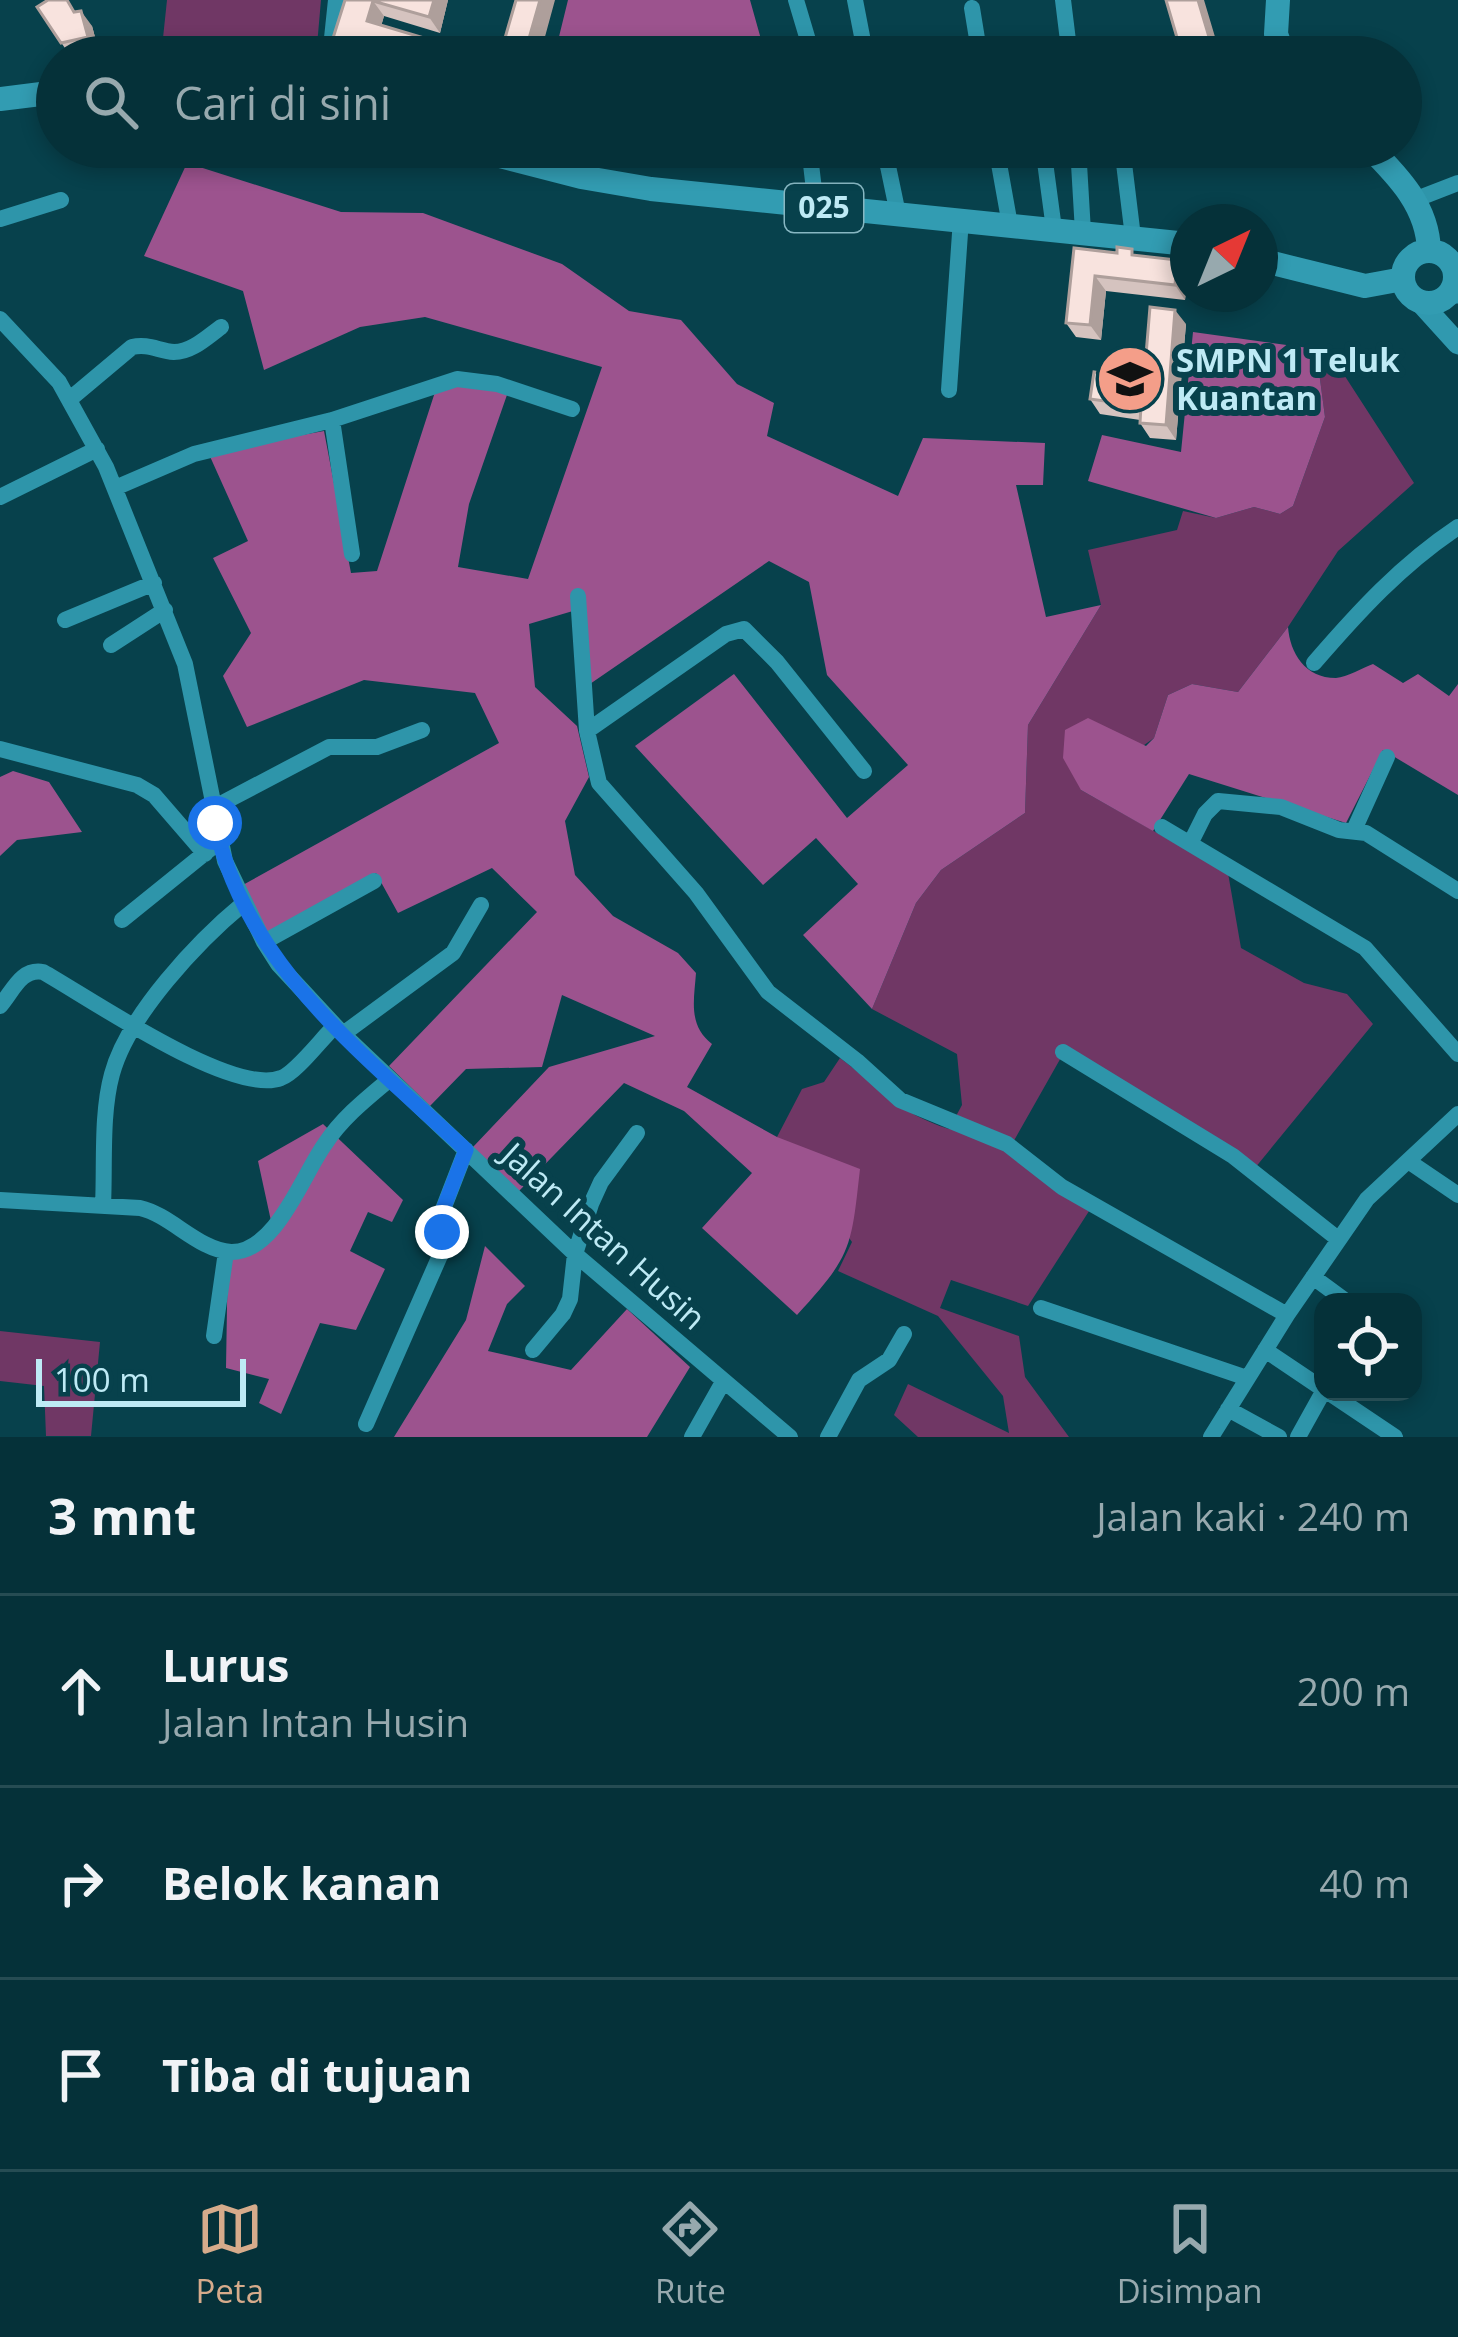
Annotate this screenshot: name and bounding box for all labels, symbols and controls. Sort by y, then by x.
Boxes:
search box [36,36,1422,168]
icon: search [78,69,144,135]
text: Cari di sini [174,72,391,133]
road number: 025 [785,184,863,232]
north arrow [1170,204,1278,312]
place label: SMPN 1 Teluk Kuantan [1176,337,1400,420]
school or university icon: SMPN 1 Teluk Kuantan [1095,344,1165,414]
route start [188,796,242,850]
street label: Jalan Intan Husin [490,1130,716,1339]
route end [415,1205,469,1259]
map controls [1314,1293,1422,1401]
button: locate [1314,1293,1422,1401]
scale bar [36,1353,246,1406]
text: 100 m [54,1357,150,1402]
text: 3 mnt [48,1480,196,1550]
text: Jalan kaki · 240 m [1096,1489,1410,1542]
text: Lurus [162,1634,289,1695]
icon: ahead [48,1658,114,1724]
text: 200 m [1297,1664,1410,1717]
text: Jalan Intan Husin [162,1695,469,1748]
icon: right [48,1850,114,1916]
text: Belok kanan [162,1852,441,1913]
text: 40 m [1319,1856,1410,1909]
icon: arrive [48,2042,114,2108]
text: Tiba di tujuan [162,2044,472,2105]
tab: Peta [195,2196,264,2313]
tab: Rute [655,2196,726,2313]
tab: Disimpan [1117,2196,1263,2313]

